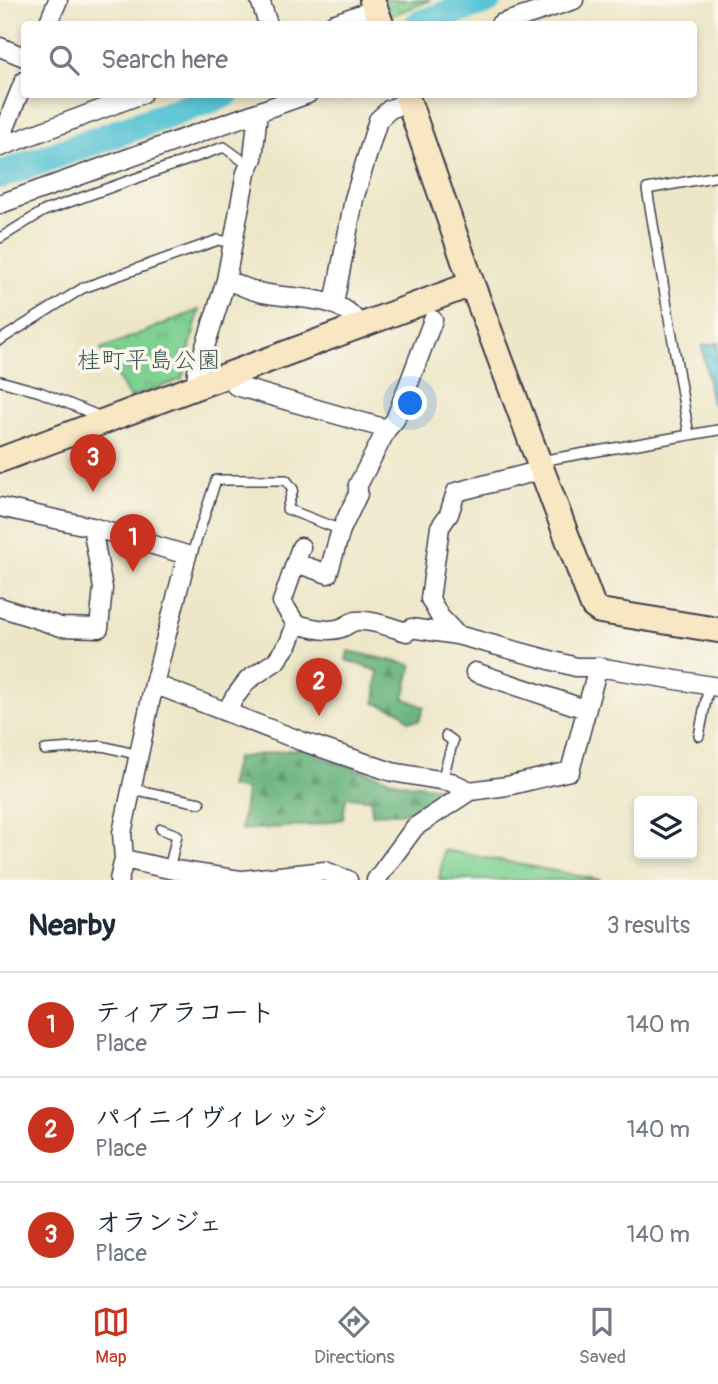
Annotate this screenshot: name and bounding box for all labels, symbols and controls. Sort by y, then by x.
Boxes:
search box [21,21,697,98]
icon: search [45,41,83,79]
text: Search here [101,44,228,76]
park label: 桂町平島公園 [77,346,221,375]
your location [393,386,427,420]
pin: 3 [70,434,116,492]
pin: 1 [110,514,156,572]
pin: 2 [296,658,342,716]
map controls [634,796,697,859]
button: layers [634,796,697,859]
text: Nearby [28,907,115,944]
text: 3 results [607,911,690,940]
text: ティアラコート [95,997,275,1029]
text: 1 [47,1010,56,1039]
text: 140 m [627,1010,690,1039]
text: Place [95,1029,147,1058]
text: パイニイヴィレッジ [95,1102,327,1134]
text: 2 [45,1115,57,1144]
text: 140 m [627,1115,690,1144]
text: Place [95,1134,147,1163]
text: オランジェ [95,1207,223,1239]
text: 3 [45,1220,57,1249]
text: 140 m [627,1220,690,1249]
text: Place [95,1239,147,1268]
tab: Map [92,1303,130,1369]
tab: Directions [314,1303,395,1369]
tab: Saved [579,1303,626,1369]

